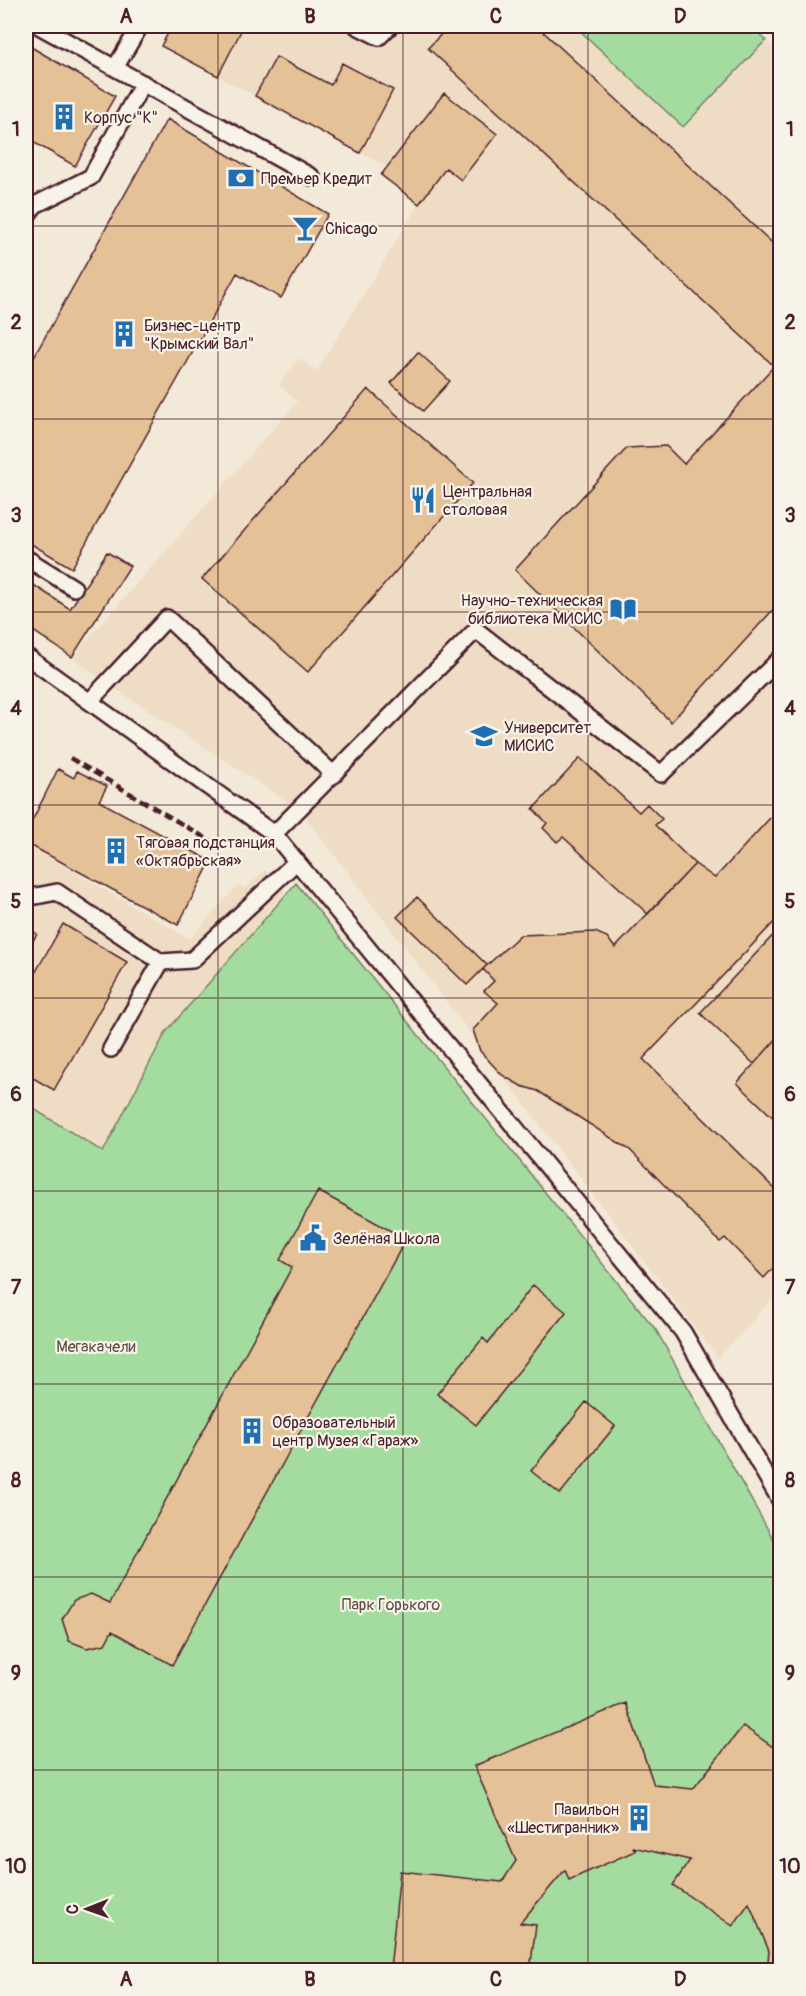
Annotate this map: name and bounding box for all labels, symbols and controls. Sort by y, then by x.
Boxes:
text: A [120,4,133,29]
text: B [304,4,316,29]
text: C [490,4,502,29]
text: D [674,4,687,29]
building icon: Корпус "К" [49,102,79,132]
place label: Корпус "К" [84,108,158,128]
text: 1 [12,117,20,142]
text: 1 [786,117,794,142]
bank icon: Премьер Кредит [226,163,256,193]
place label: Премьер Кредит [261,169,372,189]
bar icon: Chicago [290,213,320,243]
place label: Chicago [325,219,378,239]
text: 2 [10,310,22,335]
text: 2 [784,310,796,335]
place label: Бизнес-центр "Крымский Вал" [144,316,254,354]
building icon: Бизнес-центр "Крымский Вал" [109,319,139,349]
place label: Центральная столовая [443,482,532,520]
restaurant icon: Центральная столовая [408,485,438,515]
text: 3 [10,503,22,528]
text: 3 [784,503,796,528]
place label: Научно-техническая библиотека МИСИС [461,591,603,629]
library icon: Научно-техническая библиотека МИСИС [608,594,638,624]
text: 4 [10,696,22,721]
text: 4 [784,696,796,721]
place label: Университет МИСИС [504,718,591,756]
school or university icon: Университет МИСИС [469,721,499,751]
place label: Тяговая подстанция «Октябрьская» [136,833,275,871]
building icon: Тяговая подстанция «Октябрьская» [101,836,131,866]
text: 5 [11,889,22,914]
text: 5 [785,889,796,914]
text: 6 [10,1082,22,1107]
text: 6 [784,1082,796,1107]
public building icon: Зелёная Школа [298,1223,328,1253]
place label: Зелёная Школа [333,1229,440,1249]
text: 7 [11,1275,22,1300]
text: 7 [785,1275,796,1300]
park label: Мегакачели [56,1337,136,1357]
place label: Образовательный центр Музея «Гараж» [272,1413,418,1451]
building icon: Образовательный центр Музея «Гараж» [237,1416,267,1446]
text: 8 [11,1468,21,1493]
text: 8 [785,1468,795,1493]
park label: Парк Горького [342,1595,441,1615]
text: 9 [11,1661,21,1686]
text: 9 [785,1661,795,1686]
place label: Павильон «Шестигранник» [507,1800,619,1838]
building icon: Павильон «Шестигранник» [624,1803,654,1833]
text: 10 [5,1854,27,1879]
text: 10 [779,1854,801,1879]
north arrow [57,1879,117,1939]
text: С [63,1904,83,1914]
text: A [120,1967,133,1992]
text: B [304,1967,316,1992]
text: C [490,1967,502,1992]
text: D [674,1967,687,1992]

